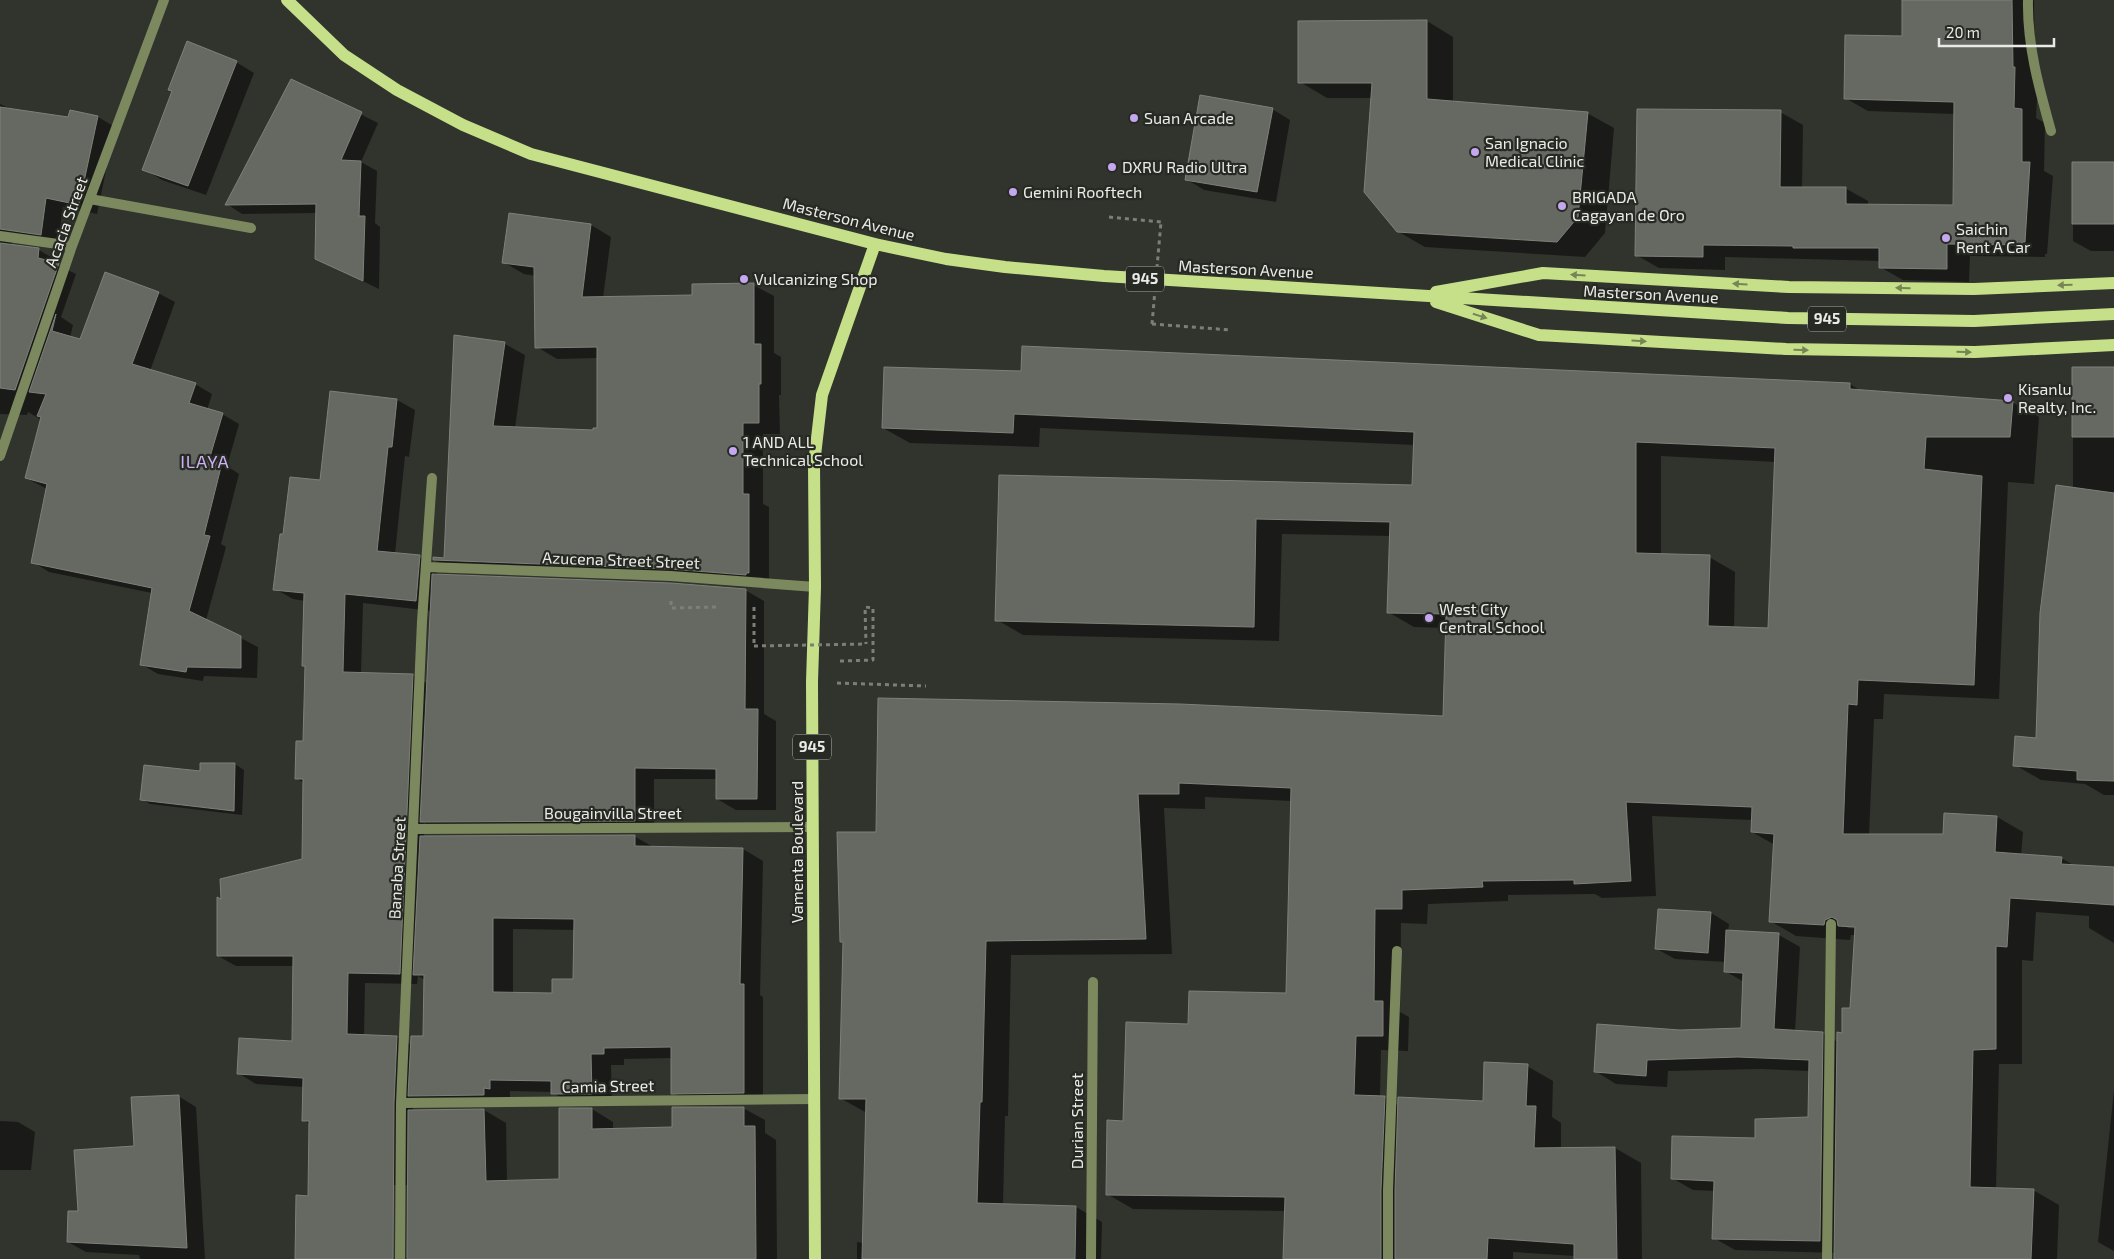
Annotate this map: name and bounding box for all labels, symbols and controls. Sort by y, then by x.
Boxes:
scale bar [1939,15,2054,47]
text: 20 m [1946,23,1980,41]
place label: Suan Arcade [1144,108,1234,127]
marker: Suan Arcade [1128,112,1140,124]
place label: San Ignacio Medical Clinic [1485,133,1584,170]
marker: San Ignacio Medical Clinic [1469,146,1481,158]
place label: DXRU Radio Ultra [1122,157,1247,176]
marker: DXRU Radio Ultra [1106,161,1118,173]
street label: Acacia Street [40,174,91,270]
place label: Gemini Rooftech [1023,182,1142,201]
marker: Gemini Rooftech [1007,186,1019,198]
place label: BRIGADA Cagayan de Oro [1572,187,1685,224]
street label: Masterson Avenue [781,193,917,244]
marker: BRIGADA Cagayan de Oro [1556,200,1568,212]
place label: Saichin Rent A Car [1956,219,2031,256]
marker: Saichin Rent A Car [1940,232,1952,244]
street label: Masterson Avenue [1178,255,1314,282]
road number: 945 [1126,266,1164,292]
place label: Vulcanizing Shop [754,269,878,288]
one-way arrow [1570,270,1586,278]
marker: Vulcanizing Shop [738,273,750,285]
one-way arrow [1732,279,1748,287]
street label: Masterson Avenue [1583,280,1719,307]
one-way arrow [2057,281,2073,289]
one-way arrow [1895,284,1911,292]
road number: 945 [1808,306,1846,332]
one-way arrow [1472,313,1487,320]
one-way arrow [1631,338,1647,346]
one-way arrow [1794,346,1810,354]
one-way arrow [1956,348,1972,356]
place label: Kisanlu Realty, Inc. [2018,379,2096,416]
marker: Kisanlu Realty, Inc. [2002,392,2014,404]
place label: 1 AND ALL Technical School [743,432,863,469]
marker: 1 AND ALL Technical School [727,445,739,457]
district label: ILAYA [180,450,230,472]
street label: Azucena Street Street [542,547,700,572]
place label: West City Central School [1439,599,1544,636]
marker: West City Central School [1423,612,1435,624]
road number: 945 [793,734,831,760]
street label: Vamenta Boulevard [787,781,806,923]
street label: Bougainvilla Street [544,803,682,822]
street label: Banaba Street [384,816,409,920]
street label: Durian Street [1067,1073,1086,1169]
street label: Camia Street [561,1075,655,1096]

